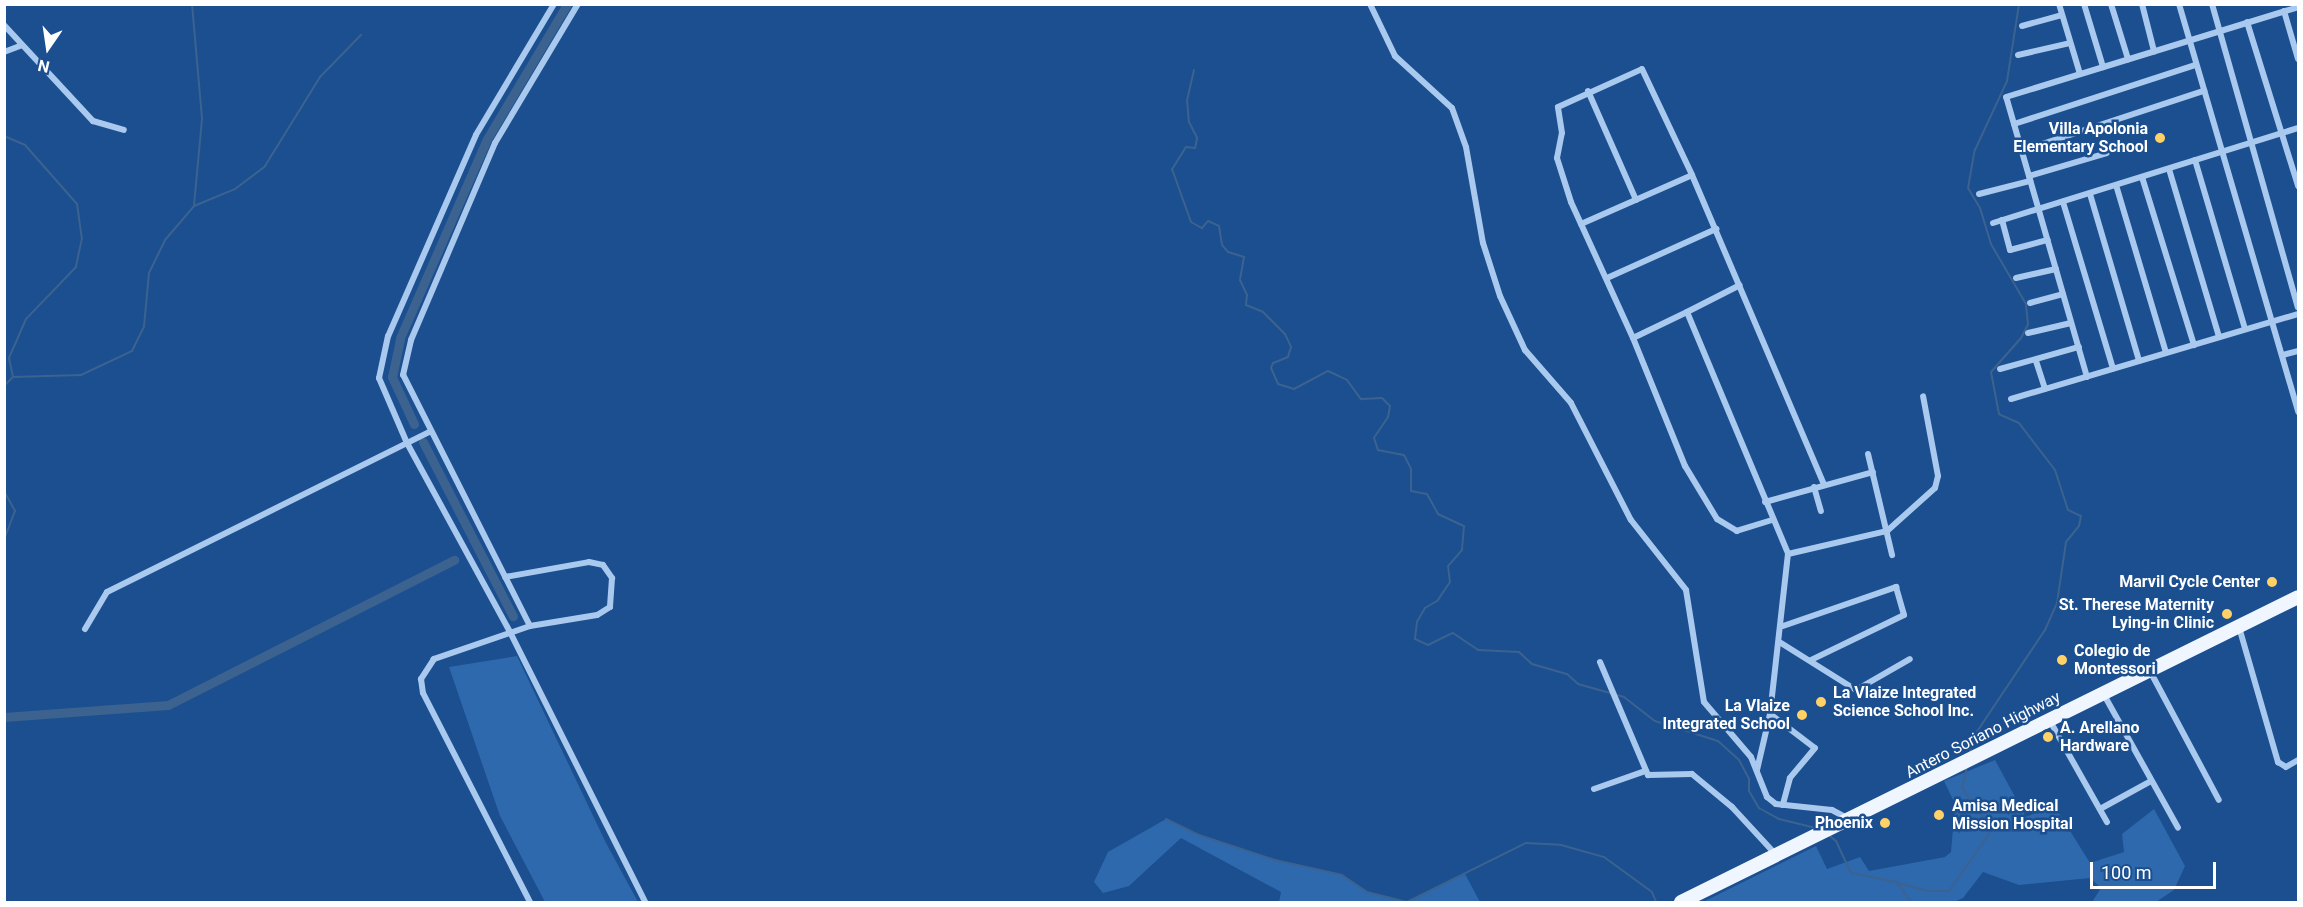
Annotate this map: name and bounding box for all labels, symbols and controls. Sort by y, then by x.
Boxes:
north arrow [18,18,78,78]
text: N [36,56,51,77]
place label: Villa Apolonia Elementary School [2013,119,2148,157]
marker: Villa Apolonia Elementary School [2153,131,2167,145]
place label: Marvil Cycle Center [2119,572,2260,592]
marker: Marvil Cycle Center [2265,575,2279,589]
place label: St. Therese Maternity Lying-in Clinic [2058,595,2214,633]
marker: St. Therese Maternity Lying-in Clinic [2218,605,2236,623]
place label: Colegio de Montessori [2074,641,2156,679]
marker: Colegio de Montessori [2055,653,2069,667]
place label: La Vlaize Integrated Science School Inc. [1833,683,1976,721]
street label: Antero Soriano Highway [1902,688,2064,782]
marker: La Vlaize Integrated Science School Inc. [1814,695,1828,709]
place label: La Vlaize Integrated School [1663,696,1790,734]
marker: La Vlaize Integrated School [1795,708,1809,722]
place label: A. Arellano Hardware [2060,718,2140,756]
marker: A. Arellano Hardware [2041,730,2055,744]
place label: Amisa Medical Mission Hospital [1952,796,2073,834]
marker: Amisa Medical Mission Hospital [1930,806,1948,824]
place label: Phoenix [1815,813,1873,833]
marker: Phoenix [1878,816,1892,830]
scale bar [2093,850,2219,888]
text: 100 m [2101,862,2152,883]

